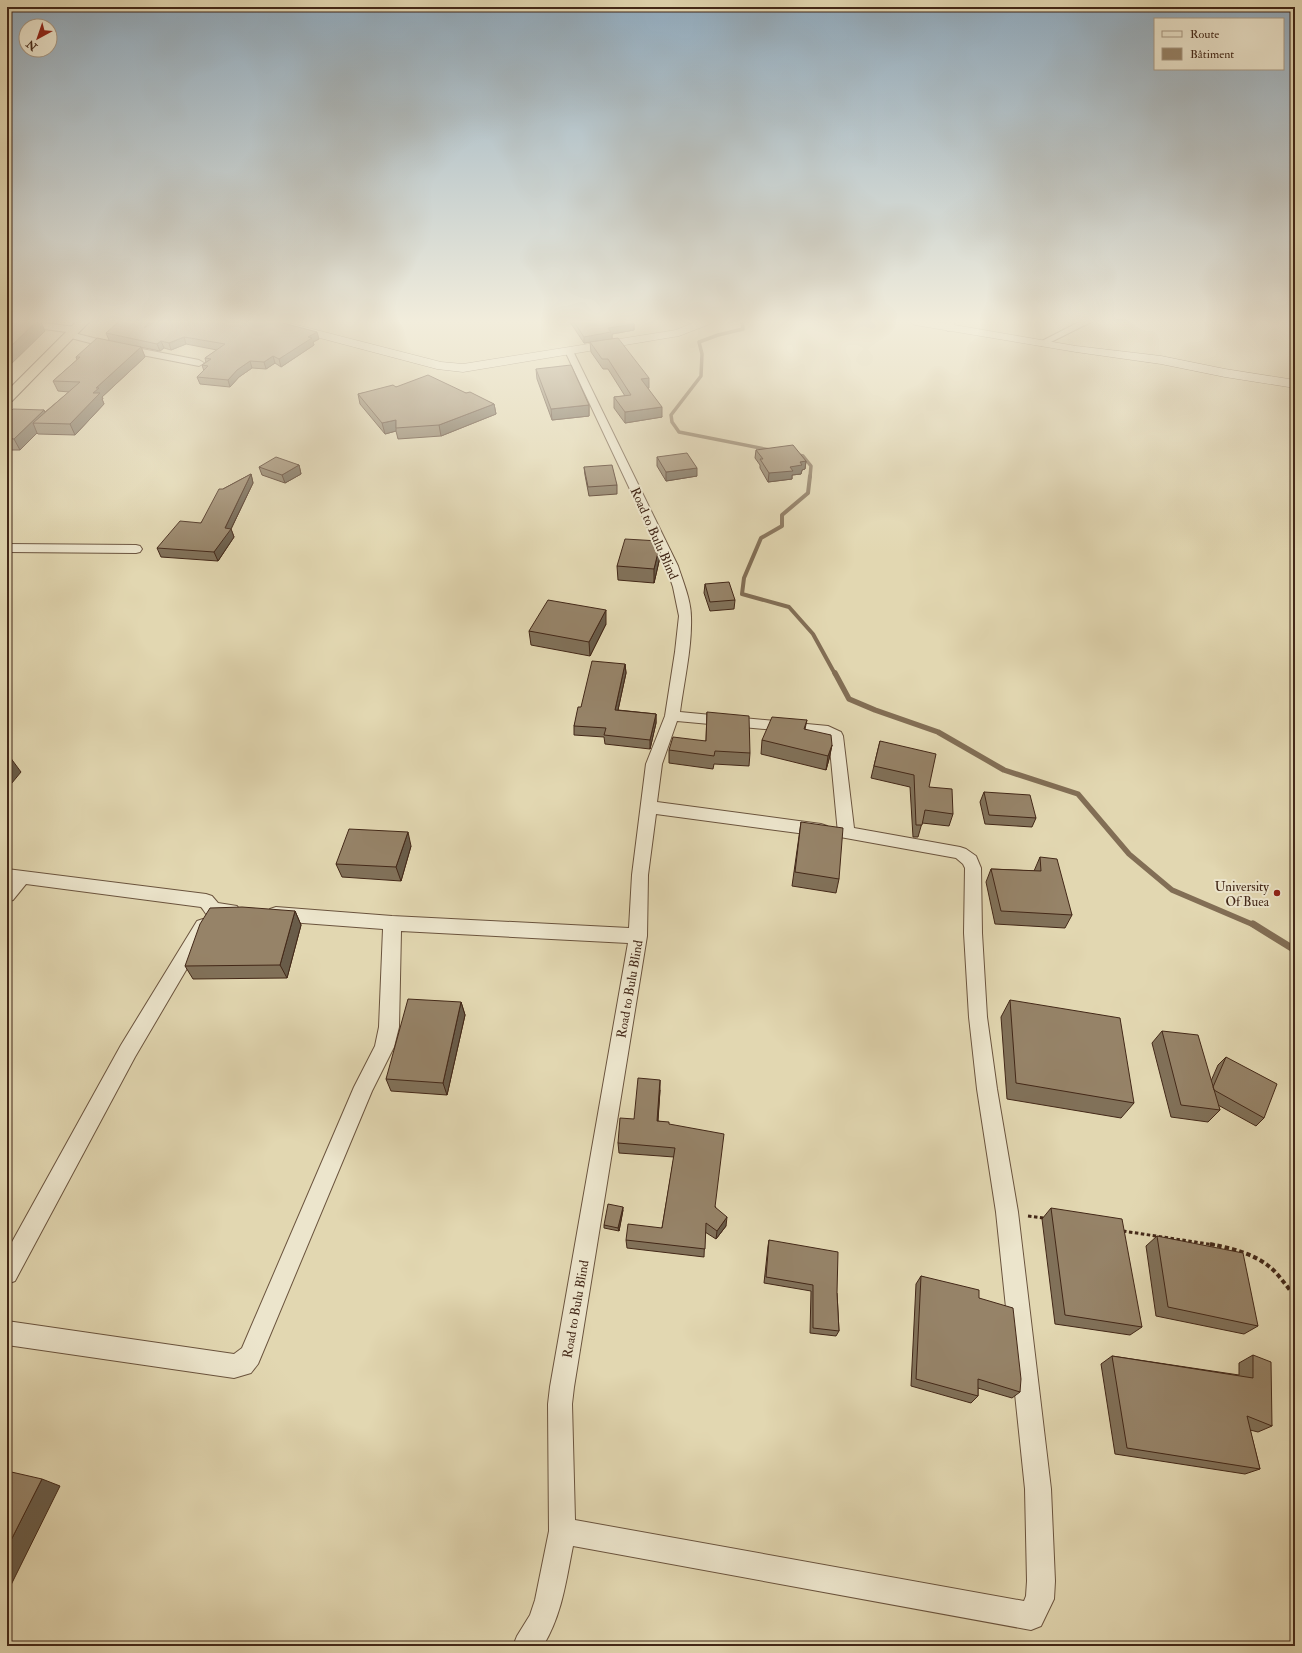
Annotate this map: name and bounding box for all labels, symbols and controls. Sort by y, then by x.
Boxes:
north arrow [18,18,58,58]
legend [1154,18,1284,70]
text: Route [1190,27,1219,42]
text: N [23,36,41,54]
text: Bâtiment [1190,47,1234,62]
street label: Road to Bulu Blind [627,485,682,583]
place label: University Of Buea [1215,879,1270,910]
marker: University Of Buea [1272,888,1282,898]
street label: Road to Bulu Blind [613,938,647,1040]
street label: Road to Bulu Blind [559,1258,593,1360]

